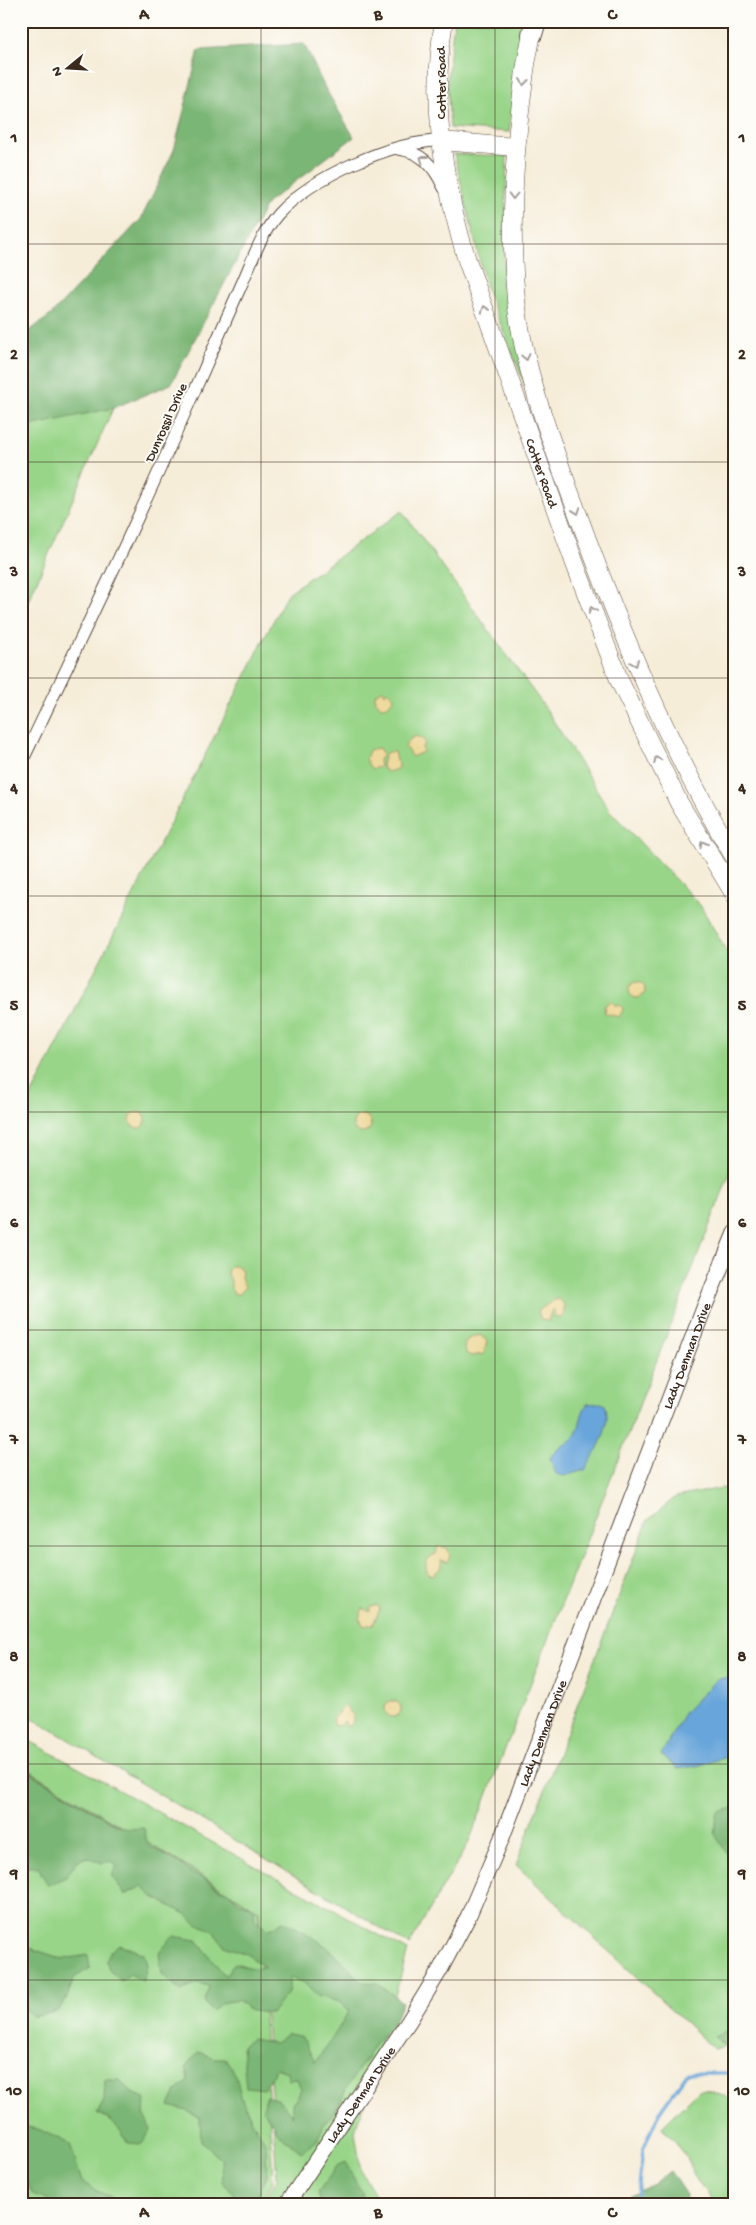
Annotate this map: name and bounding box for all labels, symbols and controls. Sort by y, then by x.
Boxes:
text: A [138,7,150,26]
text: B [373,7,383,26]
text: C [607,7,618,26]
north arrow [42,42,92,92]
street label: Cotter Road [434,45,451,119]
text: N [49,64,68,78]
one-way arrow [519,78,530,86]
text: 1 [10,130,17,149]
text: 1 [738,130,745,149]
one-way arrow [419,156,429,165]
one-way arrow [508,192,518,200]
one-way arrow [481,305,491,314]
text: 2 [10,347,18,366]
text: 2 [738,347,746,366]
one-way arrow [521,353,531,362]
street label: Dunrossil Drive [142,380,193,466]
street label: Cotter Road [520,436,561,512]
one-way arrow [571,507,581,515]
text: 3 [9,564,18,583]
text: 3 [737,564,746,583]
one-way arrow [588,607,598,615]
one-way arrow [629,658,639,667]
one-way arrow [653,756,663,765]
text: 4 [9,781,18,800]
text: 4 [737,781,746,800]
one-way arrow [699,841,709,850]
text: 5 [10,998,19,1017]
text: 5 [738,998,747,1017]
text: 6 [10,1215,19,1234]
text: 6 [738,1215,747,1234]
street label: Lady Denman Drive [660,1300,717,1412]
text: 7 [9,1432,19,1451]
text: 7 [737,1432,747,1451]
text: 8 [10,1649,19,1668]
text: 8 [738,1649,747,1668]
street label: Lady Denman Drive [516,1677,573,1789]
text: 9 [9,1866,18,1885]
text: 9 [737,1866,746,1885]
street label: Lady Denman Drive [324,2043,401,2147]
text: 10 [5,2083,22,2102]
text: 10 [733,2083,750,2102]
text: A [138,2205,150,2224]
text: B [373,2205,383,2224]
text: C [607,2205,618,2224]

